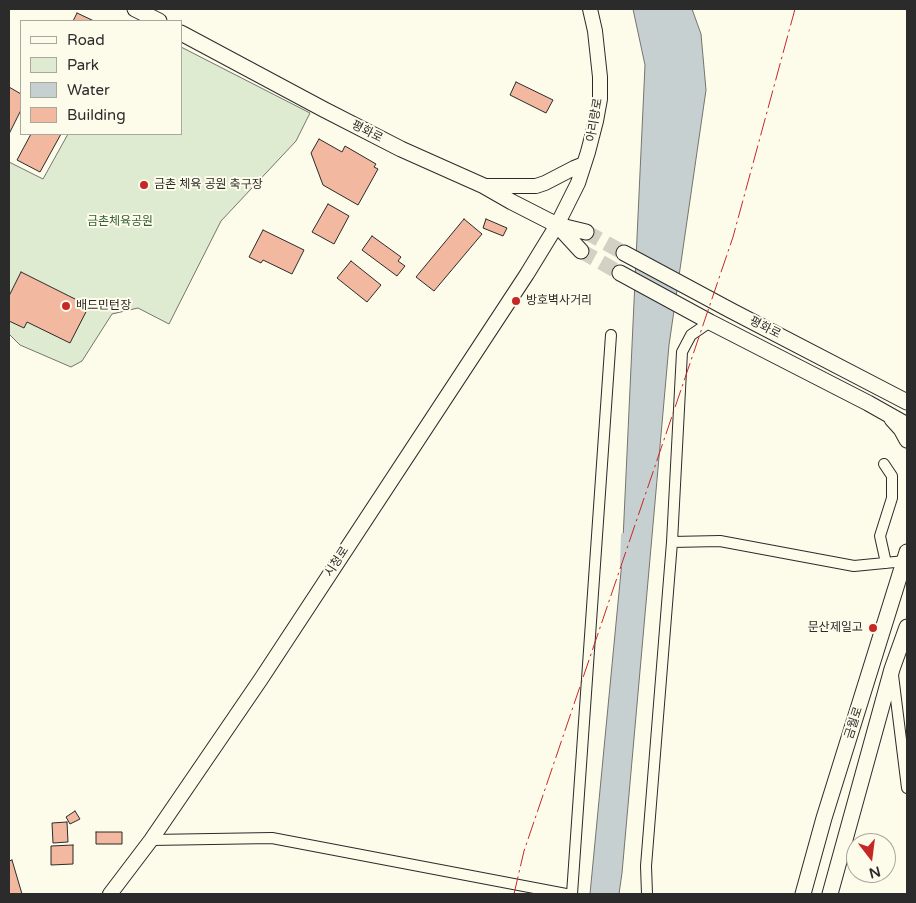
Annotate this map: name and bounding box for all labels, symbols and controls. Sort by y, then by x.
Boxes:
legend [20,20,182,135]
text: Road [67,31,105,49]
text: Park [67,56,99,74]
text: Water [67,81,110,99]
street label: 아리랑로 [584,97,606,143]
text: Building [67,106,126,124]
street label: 평화로 [349,118,385,146]
place label: 금촌 체육 공원 축구장 [154,178,263,192]
marker: 금촌 체육 공원 축구장 [138,179,150,191]
park label: 금촌체육공원 [87,215,153,229]
place label: 방호벽사거리 [526,294,592,308]
marker: 방호벽사거리 [510,295,522,307]
place label: 배드민턴장 [76,299,131,313]
marker: 배드민턴장 [60,300,72,312]
street label: 평화로 [747,314,783,342]
street label: 시청로 [322,544,352,580]
place label: 문산제일고 [808,621,863,635]
marker: 문산제일고 [867,622,879,634]
street label: 금월로 [842,705,866,741]
north arrow [846,833,896,883]
text: N [867,862,882,882]

